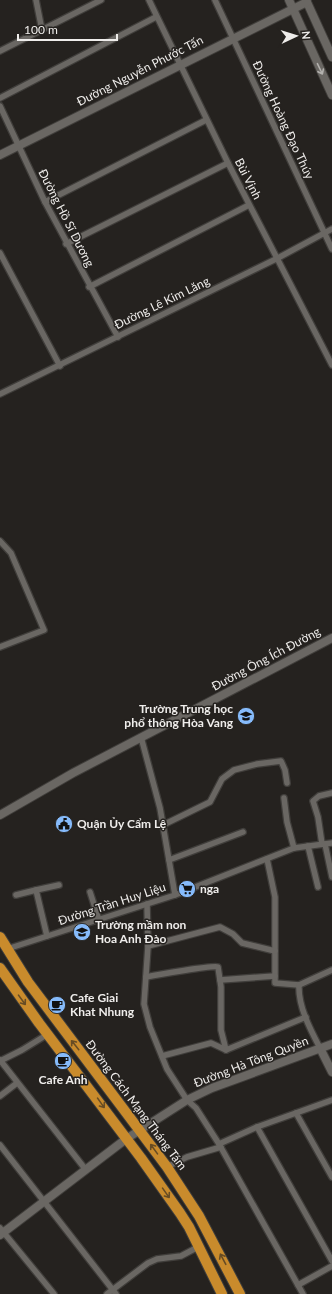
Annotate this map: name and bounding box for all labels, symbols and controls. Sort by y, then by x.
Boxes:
scale bar [18,16,117,42]
north arrow [276,16,316,56]
text: 100 m [24,22,58,37]
text: N [300,31,313,40]
street label: Đường Nguyễn Phước Tấn [74,32,205,109]
street label: Đường Hoàng Đạo Thúy [249,58,318,182]
one-way arrow [317,62,324,74]
street label: Bùi Vịnh [232,156,265,202]
street label: Đường Hồ Sĩ Dương [35,166,98,269]
street label: Đường Lê Kim Lăng [112,273,212,332]
street label: Đường Ông Ích Đường [209,623,323,694]
place label: Trường Trung học phổ thông Hòa Vang [124,701,234,730]
school or university icon: Trường Trung học phổ thông Hòa Vang [236,706,256,726]
public building icon: Quận Ủy Cẩm Lệ [54,814,74,834]
place label: Quận Ủy Cẩm Lệ [77,816,167,831]
street label: Đường Trần Huy Liệu [56,879,168,928]
supermarket icon: nga [177,879,197,899]
place label: nga [200,881,219,896]
place label: Trường mầm non Hoa Anh Đào [95,917,187,946]
school or university icon: Trường mầm non Hoa Anh Đào [72,922,92,942]
place label: Cafe Giai Khat Nhung [70,990,135,1019]
one-way arrow [18,994,26,1005]
cafe icon: Cafe Giai Khat Nhung [47,995,67,1015]
street label: Đường Hà Tông Quyền [191,1033,310,1090]
street label: Đường Cách Mạng Tháng Tám [83,1037,190,1173]
one-way arrow [71,1040,80,1051]
cafe icon: Cafe Anh [53,1051,73,1071]
place label: Cafe Anh [39,1072,88,1087]
one-way arrow [96,1098,105,1109]
one-way arrow [150,1144,158,1155]
one-way arrow [162,1187,170,1198]
one-way arrow [218,1253,226,1265]

